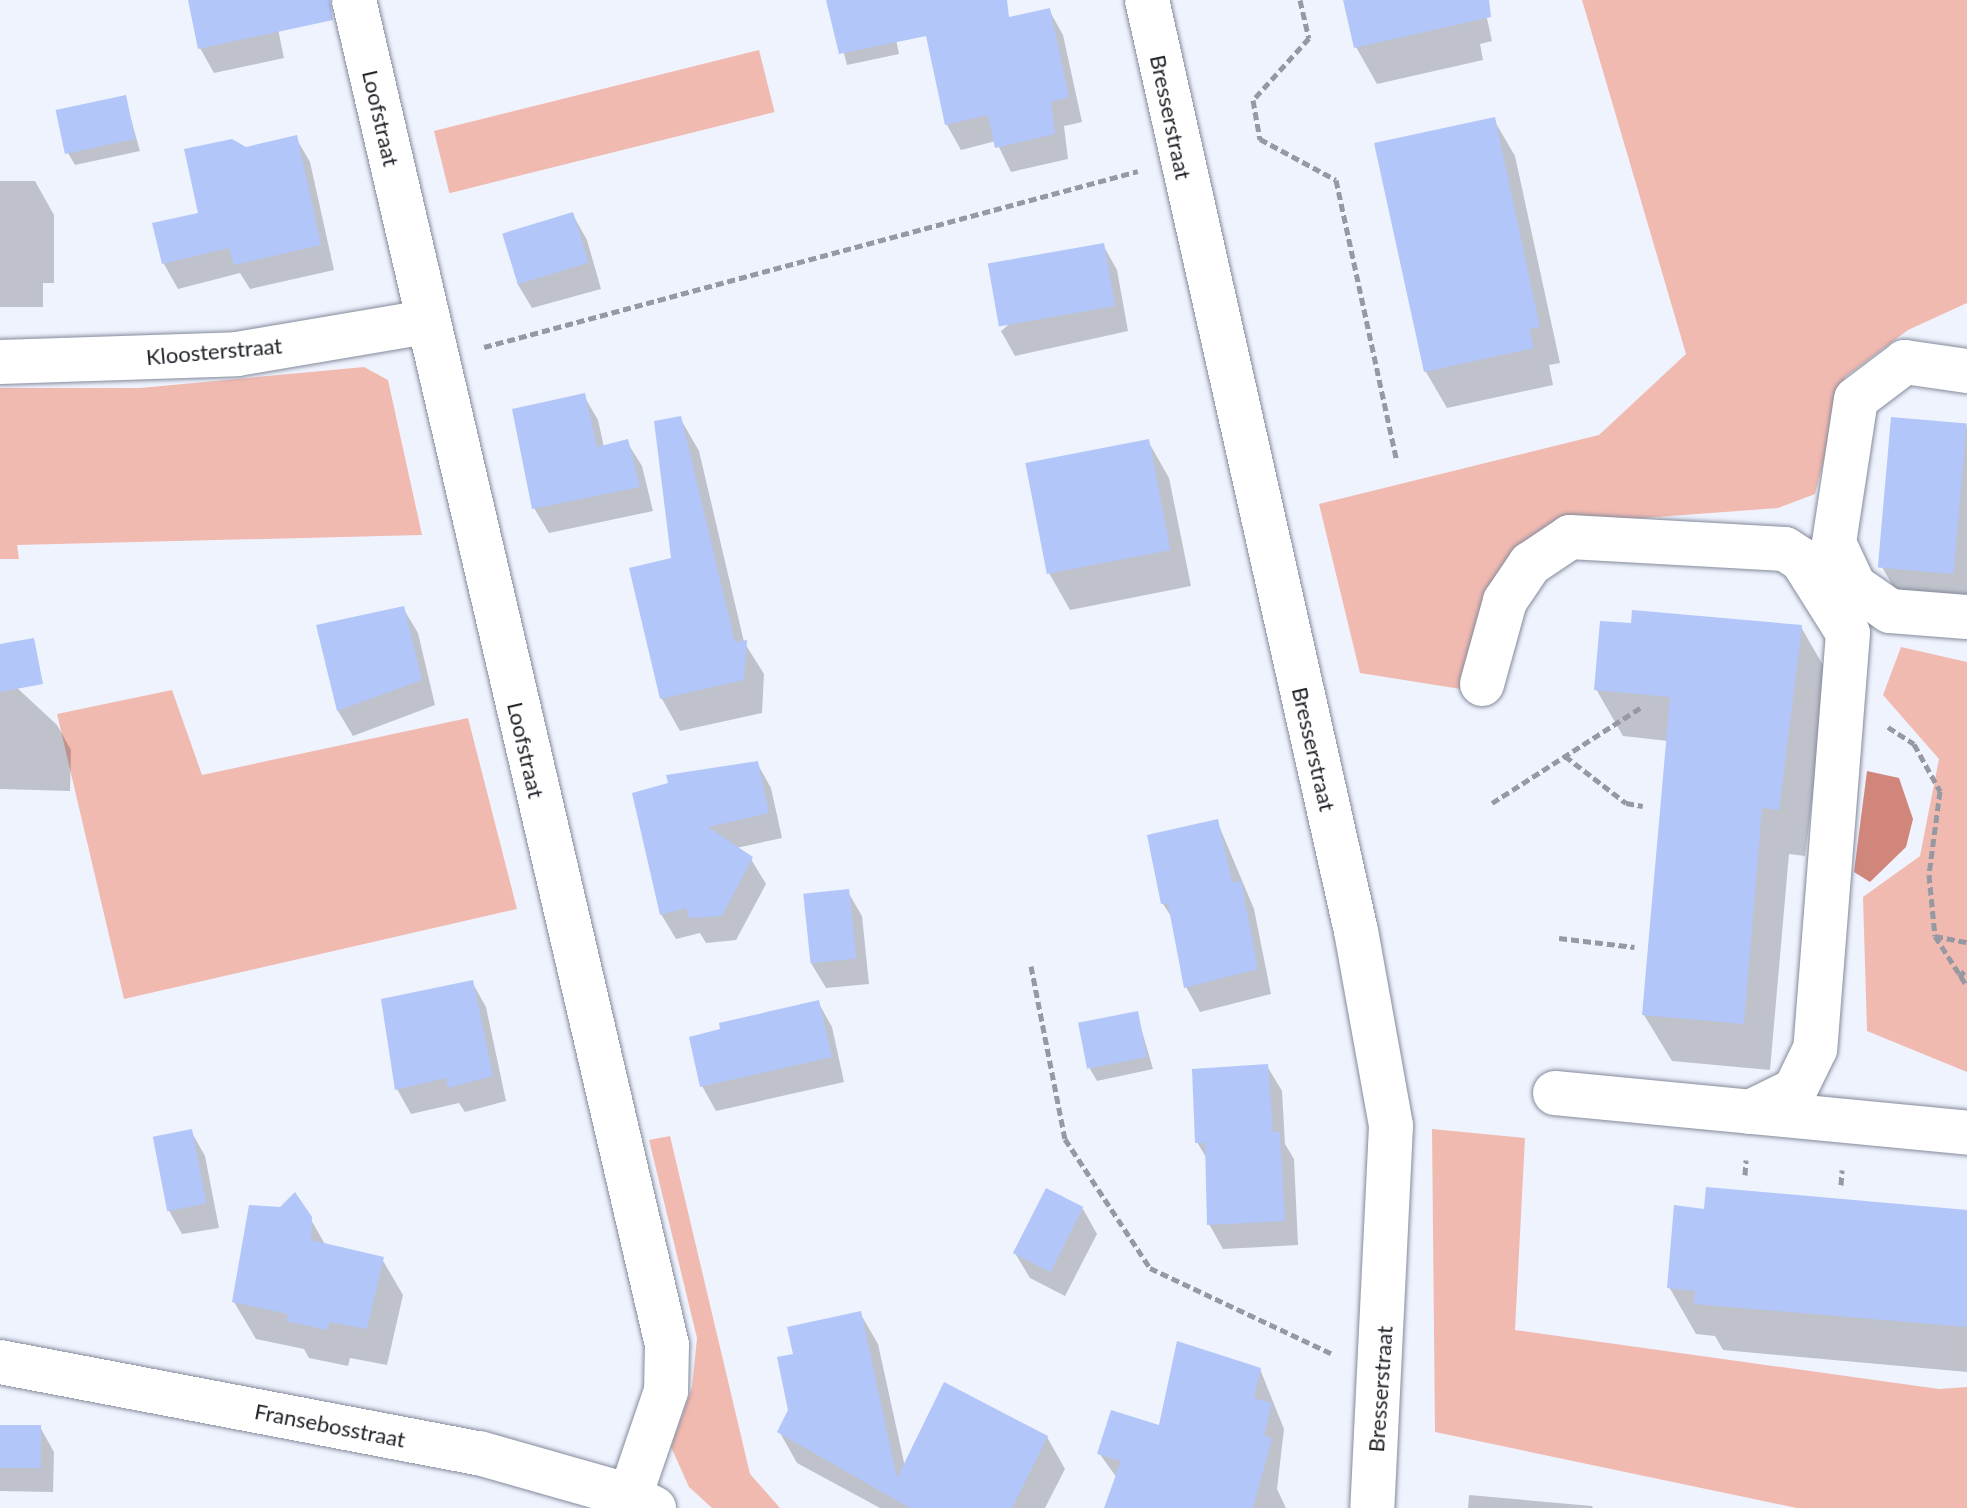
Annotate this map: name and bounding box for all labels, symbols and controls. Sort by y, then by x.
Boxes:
street label: Bresserstraat [1145,52,1197,182]
street label: Loofstraat [357,67,405,169]
street label: Kloosterstraat [145,332,283,370]
street label: Bresserstraat [1287,684,1341,814]
street label: Loofstraat [502,699,550,801]
street label: Bresserstraat [1362,1325,1398,1453]
street label: Fransebosstraat [252,1397,408,1453]

